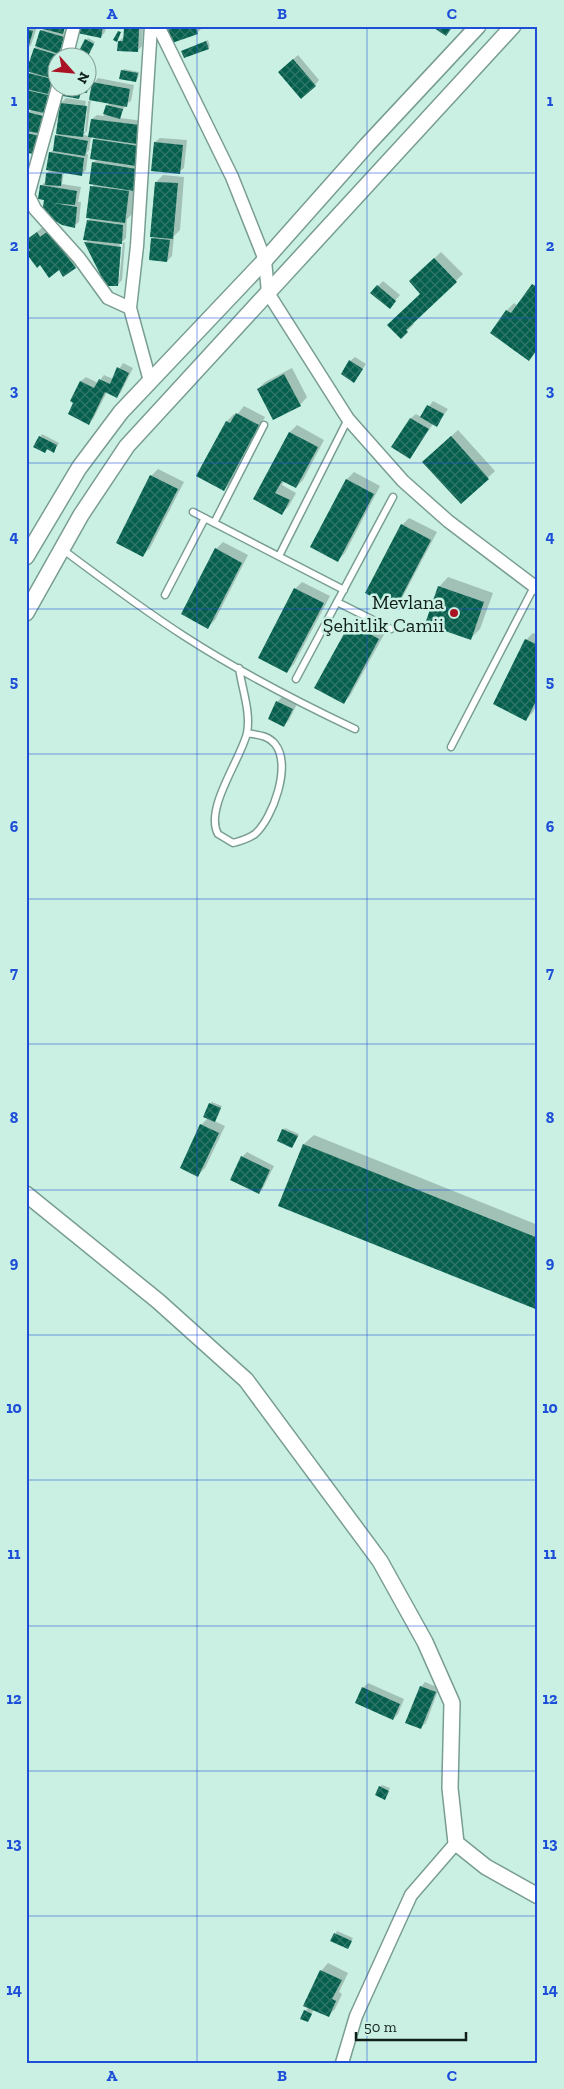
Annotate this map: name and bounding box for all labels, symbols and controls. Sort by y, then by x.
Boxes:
text: A [107,4,118,23]
text: B [277,4,287,23]
text: C [447,4,457,23]
north arrow [48,48,98,98]
text: N [73,69,93,87]
text: 1 [11,91,18,110]
text: 1 [547,91,554,110]
text: 2 [10,236,19,255]
text: 2 [546,236,555,255]
text: 3 [10,381,19,400]
text: 3 [546,381,555,400]
text: 4 [9,527,19,546]
text: 4 [545,527,555,546]
place label: Mevlana Şehitlik Camii [323,590,444,637]
marker: Mevlana Şehitlik Camii [448,607,460,619]
text: 5 [10,672,18,691]
text: 5 [546,672,554,691]
text: 6 [10,817,19,836]
text: 6 [546,817,555,836]
text: 7 [10,963,18,982]
text: 7 [546,963,554,982]
text: 8 [10,1108,19,1127]
text: 8 [546,1108,555,1127]
text: 9 [10,1253,19,1272]
text: 9 [546,1253,555,1272]
text: 10 [6,1398,22,1417]
text: 10 [542,1398,558,1417]
text: 11 [8,1544,21,1563]
text: 11 [544,1544,557,1563]
text: 12 [6,1689,22,1708]
text: 12 [542,1689,558,1708]
text: 13 [7,1834,22,1853]
text: 13 [543,1834,558,1853]
text: 14 [6,1980,22,1999]
text: 14 [542,1980,558,1999]
scale bar [356,2009,466,2041]
text: 50 m [364,2018,397,2036]
text: A [107,2066,118,2085]
text: B [277,2066,287,2085]
text: C [447,2066,457,2085]

